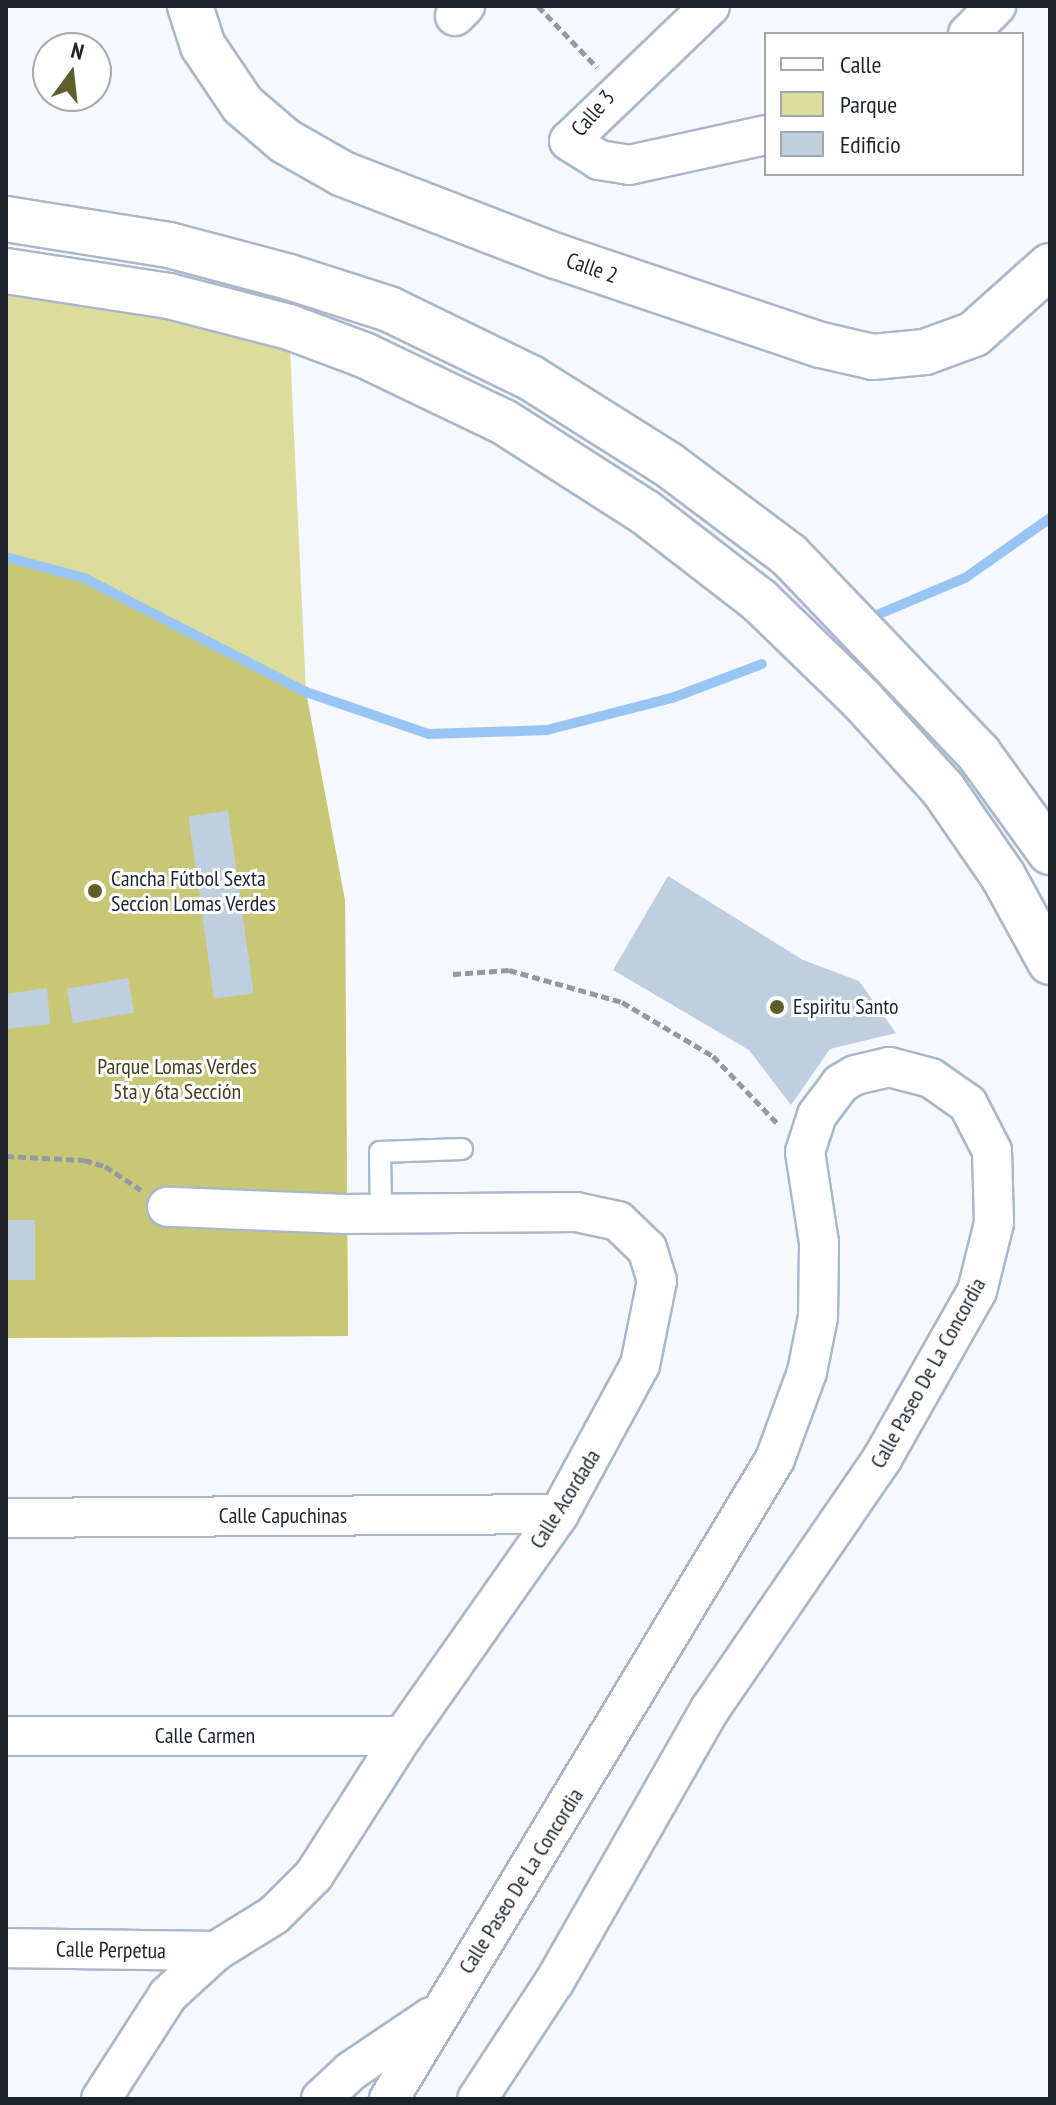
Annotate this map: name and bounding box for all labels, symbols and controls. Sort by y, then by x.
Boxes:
north arrow [32,32,112,112]
legend [764,32,1024,176]
text: N [68,36,87,66]
text: Calle [840,49,881,80]
street label: Calle 3 [566,85,620,141]
text: Parque [840,89,897,120]
text: Edificio [840,129,901,160]
street label: Calle 2 [563,247,621,289]
place label: Cancha Fútbol Sexta Seccion Lomas Verdes [111,865,276,916]
marker: Cancha Fútbol Sexta Seccion Lomas Verdes [86,882,104,900]
place label: Espiritu Santo [793,994,899,1020]
marker: Espiritu Santo [768,998,786,1016]
park label: Parque Lomas Verdes 5ta y 6ta Sección [97,1053,257,1104]
street label: Calle Paseo De La Concordia [865,1273,991,1473]
street label: Calle Acordada [524,1444,606,1554]
street label: Calle Capuchinas [219,1503,347,1529]
street label: Calle Carmen [155,1723,255,1749]
street label: Calle Paseo De La Concordia [453,1783,589,1979]
street label: Calle Perpetua [56,1936,166,1964]

